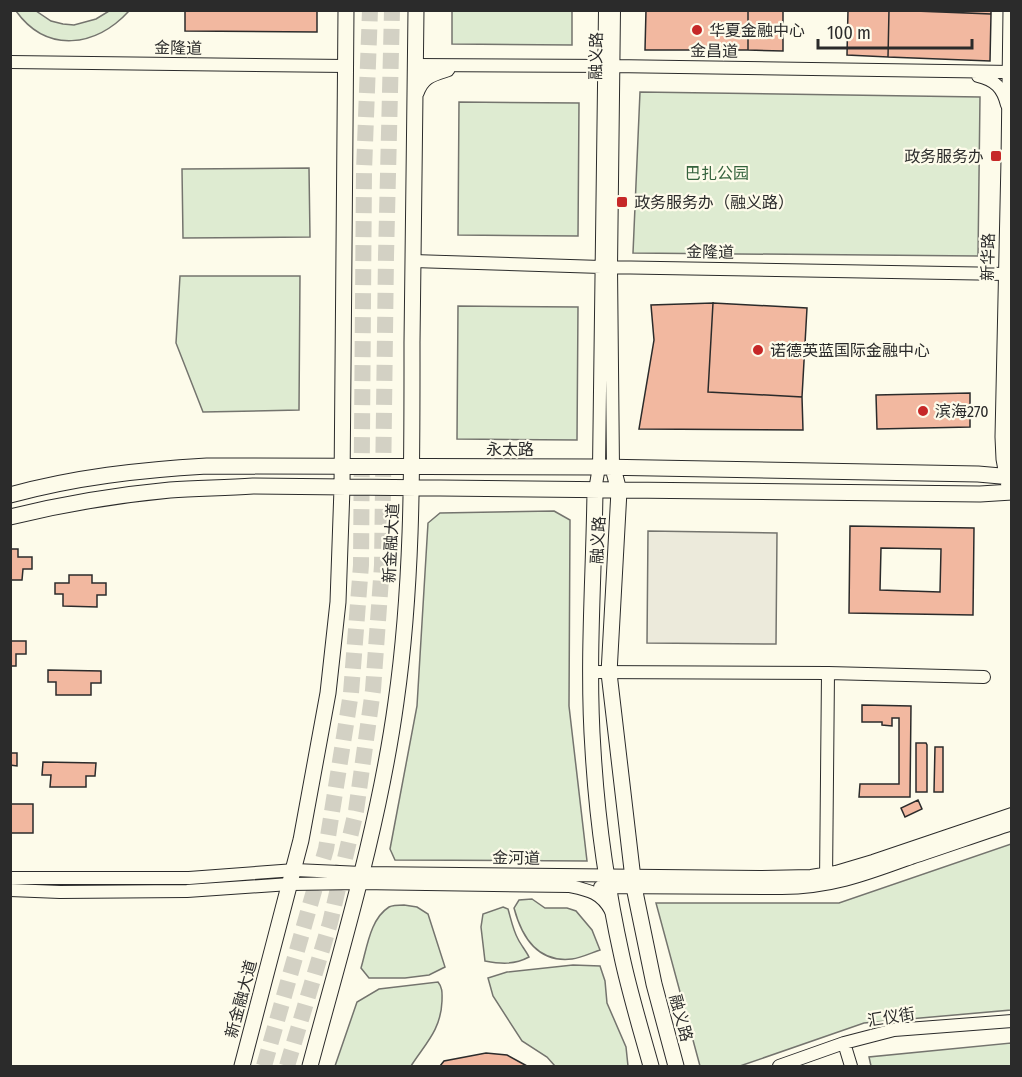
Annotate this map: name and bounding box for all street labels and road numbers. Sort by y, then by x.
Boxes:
street label: 融义路 [586,32,606,80]
street label: 金隆道 [154,38,202,58]
street label: 金昌道 [690,41,738,61]
street label: 新华路 [978,233,998,281]
street label: 金隆道 [686,242,734,262]
street label: 永太路 [486,440,534,459]
street label: 新金融大道 [379,503,403,583]
street label: 融义路 [587,516,609,564]
street label: 金河道 [492,848,540,868]
street label: 新金融大道 [221,958,261,1040]
street label: 融义路 [666,992,696,1044]
street label: 汇仪街 [866,1004,916,1030]

